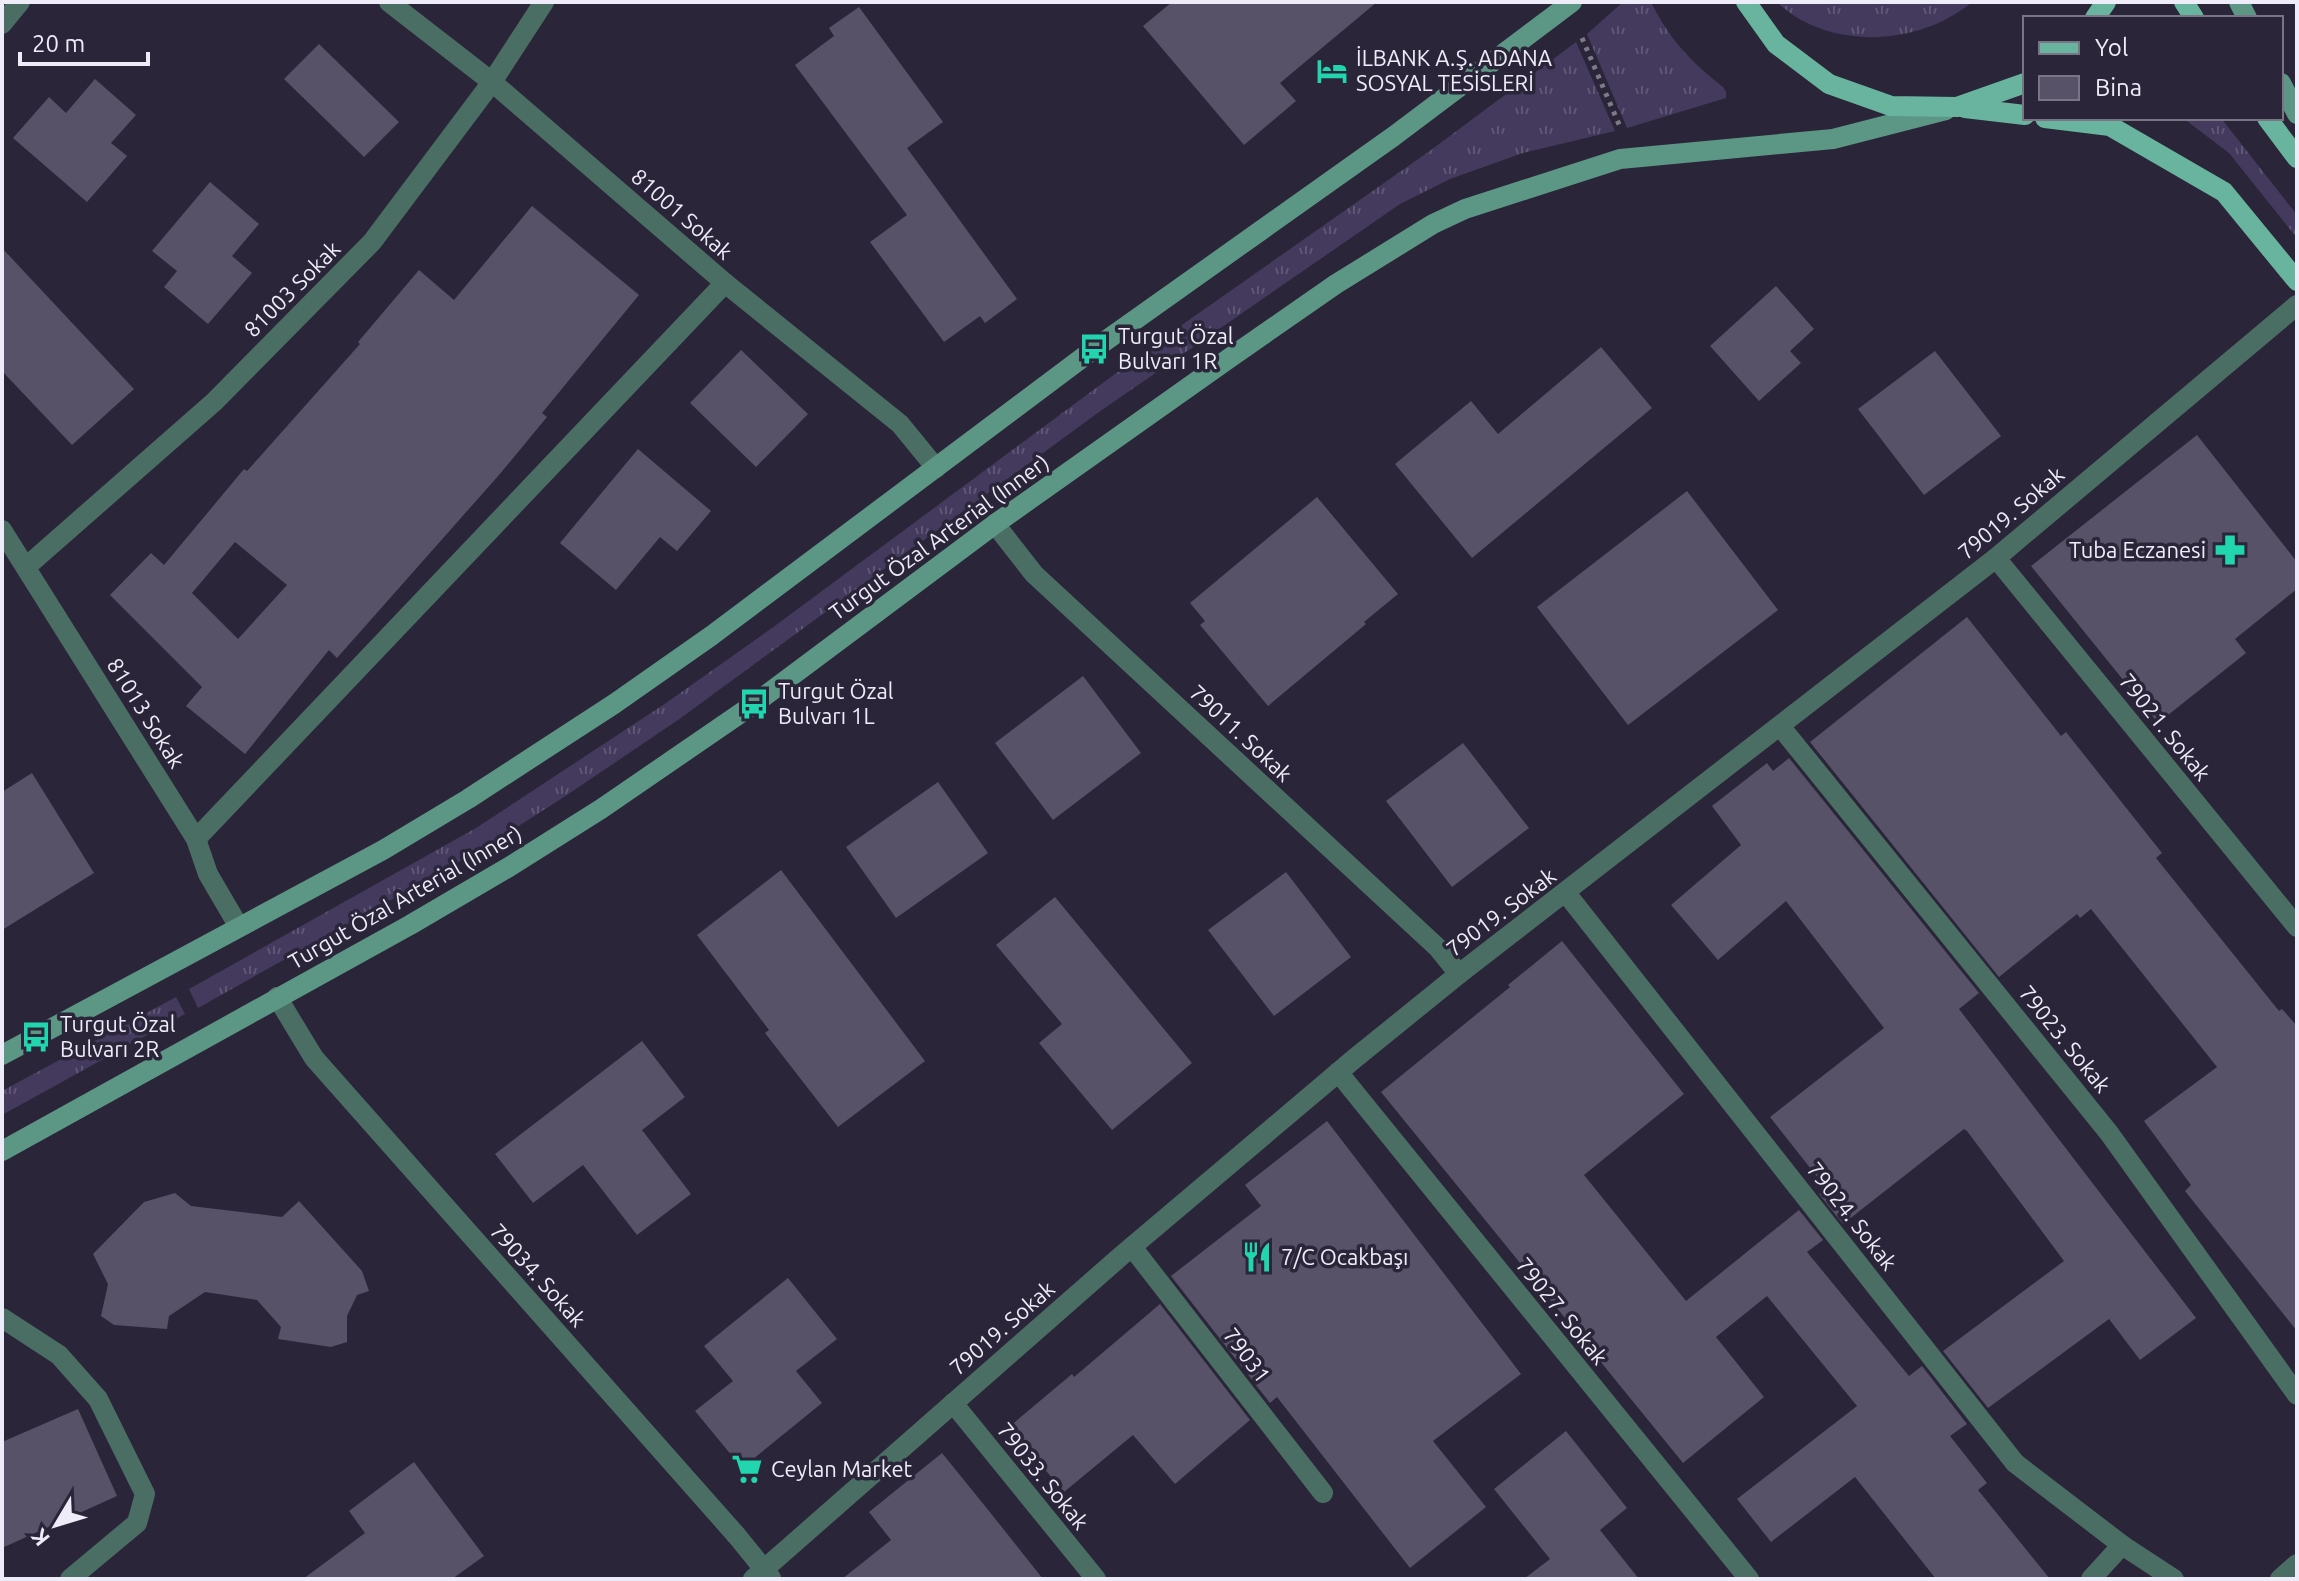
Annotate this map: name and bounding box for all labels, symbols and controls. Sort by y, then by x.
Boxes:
scale bar [20,16,148,66]
legend [2023,16,2283,120]
text: 20 m [32,30,85,57]
text: Yol [2095,34,2128,61]
place label: İLBANK A.Ş. ADANA SOSYAL TESİSLERİ [1356,45,1553,95]
hotel icon: İLBANK A.Ş. ADANA SOSYAL TESİSLERİ [1315,54,1349,88]
text: Bina [2095,74,2142,101]
street label: 81001 Sokak [627,163,738,264]
street label: 81003 Sokak [239,236,345,342]
place label: Turgut Özal Bulvarı 1R [1118,323,1234,373]
bus stop icon: Turgut Özal Bulvarı 1R [1077,332,1111,366]
street label: Turgut Özal Arterial (Inner) [824,449,1054,625]
street label: 79019. Sokak [1953,461,2069,564]
pharmacy icon: Tuba Eczanesi [2213,533,2247,567]
place label: Tuba Eczanesi [2069,537,2206,562]
street label: 81013 Sokak [103,653,190,772]
street label: 79021. Sokak [2115,668,2216,785]
place label: Turgut Özal Bulvarı 1L [778,678,894,728]
street label: 79011. Sokak [1185,679,1298,786]
bus stop icon: Turgut Özal Bulvarı 1L [737,687,771,721]
street label: Turgut Özal Arterial (Inner) [284,820,526,974]
street label: 79019. Sokak [1441,862,1560,961]
street label: 79023. Sokak [2015,980,2116,1097]
place label: Turgut Özal Bulvarı 2R [60,1011,176,1061]
bus stop icon: Turgut Özal Bulvarı 2R [19,1020,53,1054]
street label: 79024. Sokak [1802,1157,1902,1275]
street label: 79034. Sokak [485,1218,591,1331]
restaurant icon: 7/C Ocakbaşı [1240,1240,1274,1274]
place label: 7/C Ocakbaşı [1281,1244,1408,1269]
street label: 79027. Sokak [1512,1252,1613,1369]
street label: 79019. Sokak [944,1275,1059,1380]
street label: 79031 [1219,1322,1276,1387]
street label: 79033. Sokak [993,1417,1094,1534]
supermarket icon: Ceylan Market [730,1452,764,1486]
place label: Ceylan Market [771,1456,913,1481]
north arrow [16,1485,96,1565]
text: K [25,1524,54,1551]

